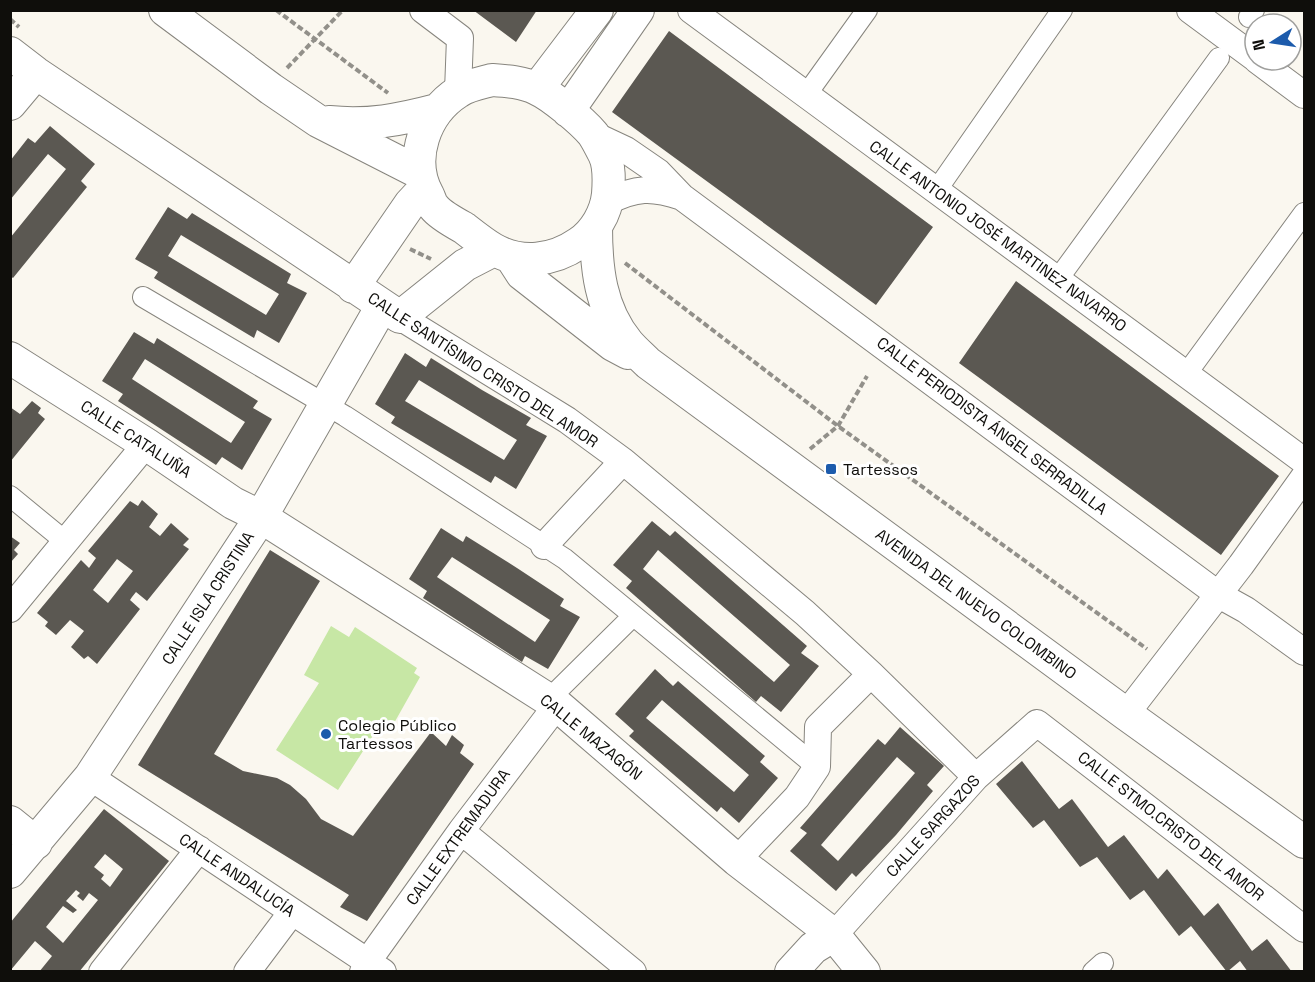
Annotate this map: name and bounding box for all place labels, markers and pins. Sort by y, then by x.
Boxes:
place label: Tartessos [843,459,918,480]
marker: Tartessos [824,462,838,476]
place label: Colegio Público Tartessos [338,715,457,754]
marker: Colegio Público Tartessos [319,727,333,741]

